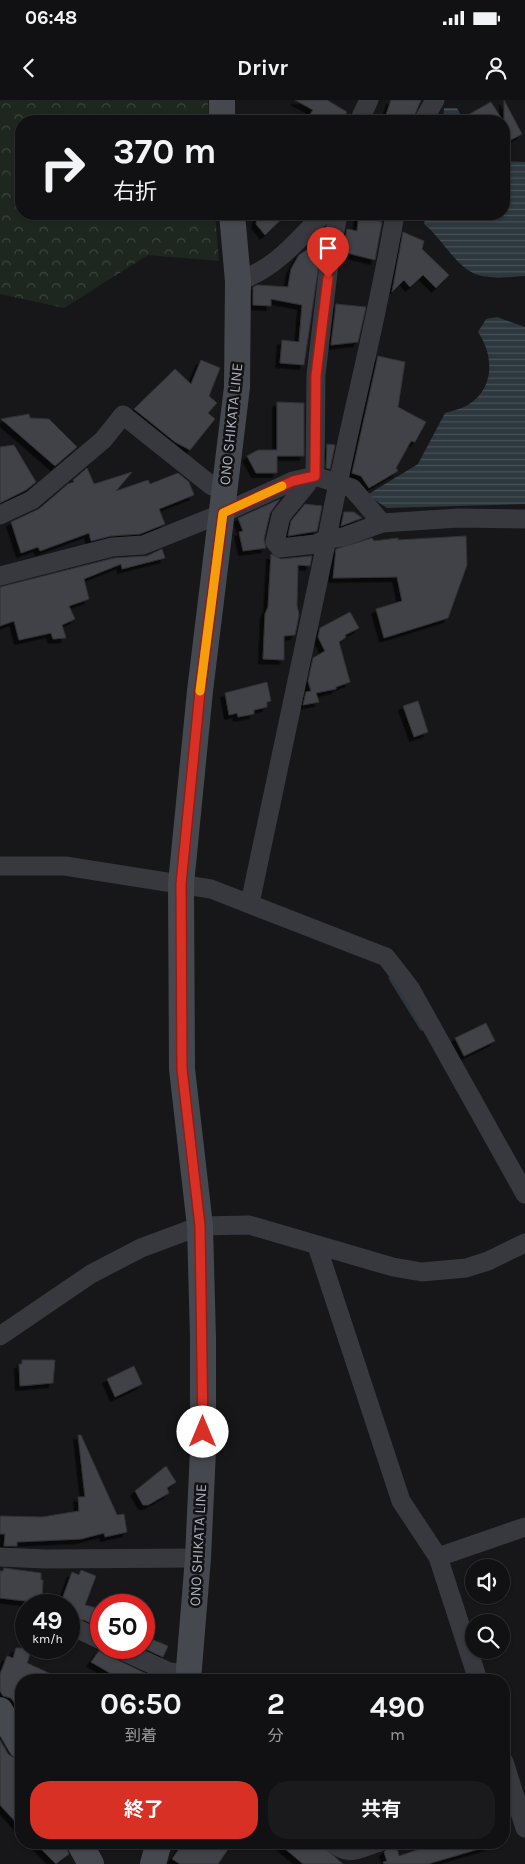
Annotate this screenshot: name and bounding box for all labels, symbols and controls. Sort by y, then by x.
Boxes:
text: 06:48 [25,7,77,29]
icon: back [15,54,43,82]
icon: person [482,54,510,82]
text: Drivr [237,55,288,81]
text: 370 m [113,131,216,172]
icon: right [30,135,95,200]
text: 右折 [113,179,157,205]
pin [307,227,349,278]
icon: arrive [314,234,342,262]
street label: ONO SHIKATA LINE [216,362,246,486]
position arrow [176,1405,228,1457]
street label: ONO SHIKATA LINE [186,1483,210,1607]
map controls [465,1559,510,1659]
button: sound [465,1559,510,1604]
speed limit sign: 50 [90,1594,155,1659]
text: 49 [32,1606,63,1635]
button: search [465,1614,510,1659]
text: km/h [32,1632,63,1646]
text: 06:50 [100,1686,182,1722]
text: 2 [267,1686,285,1722]
text: 490 [370,1689,425,1725]
text: m [390,1725,405,1744]
text: 到着 [125,1726,157,1745]
text: 分 [268,1726,284,1745]
button: 終了 [30,1781,258,1839]
button: 共有 [268,1781,495,1839]

